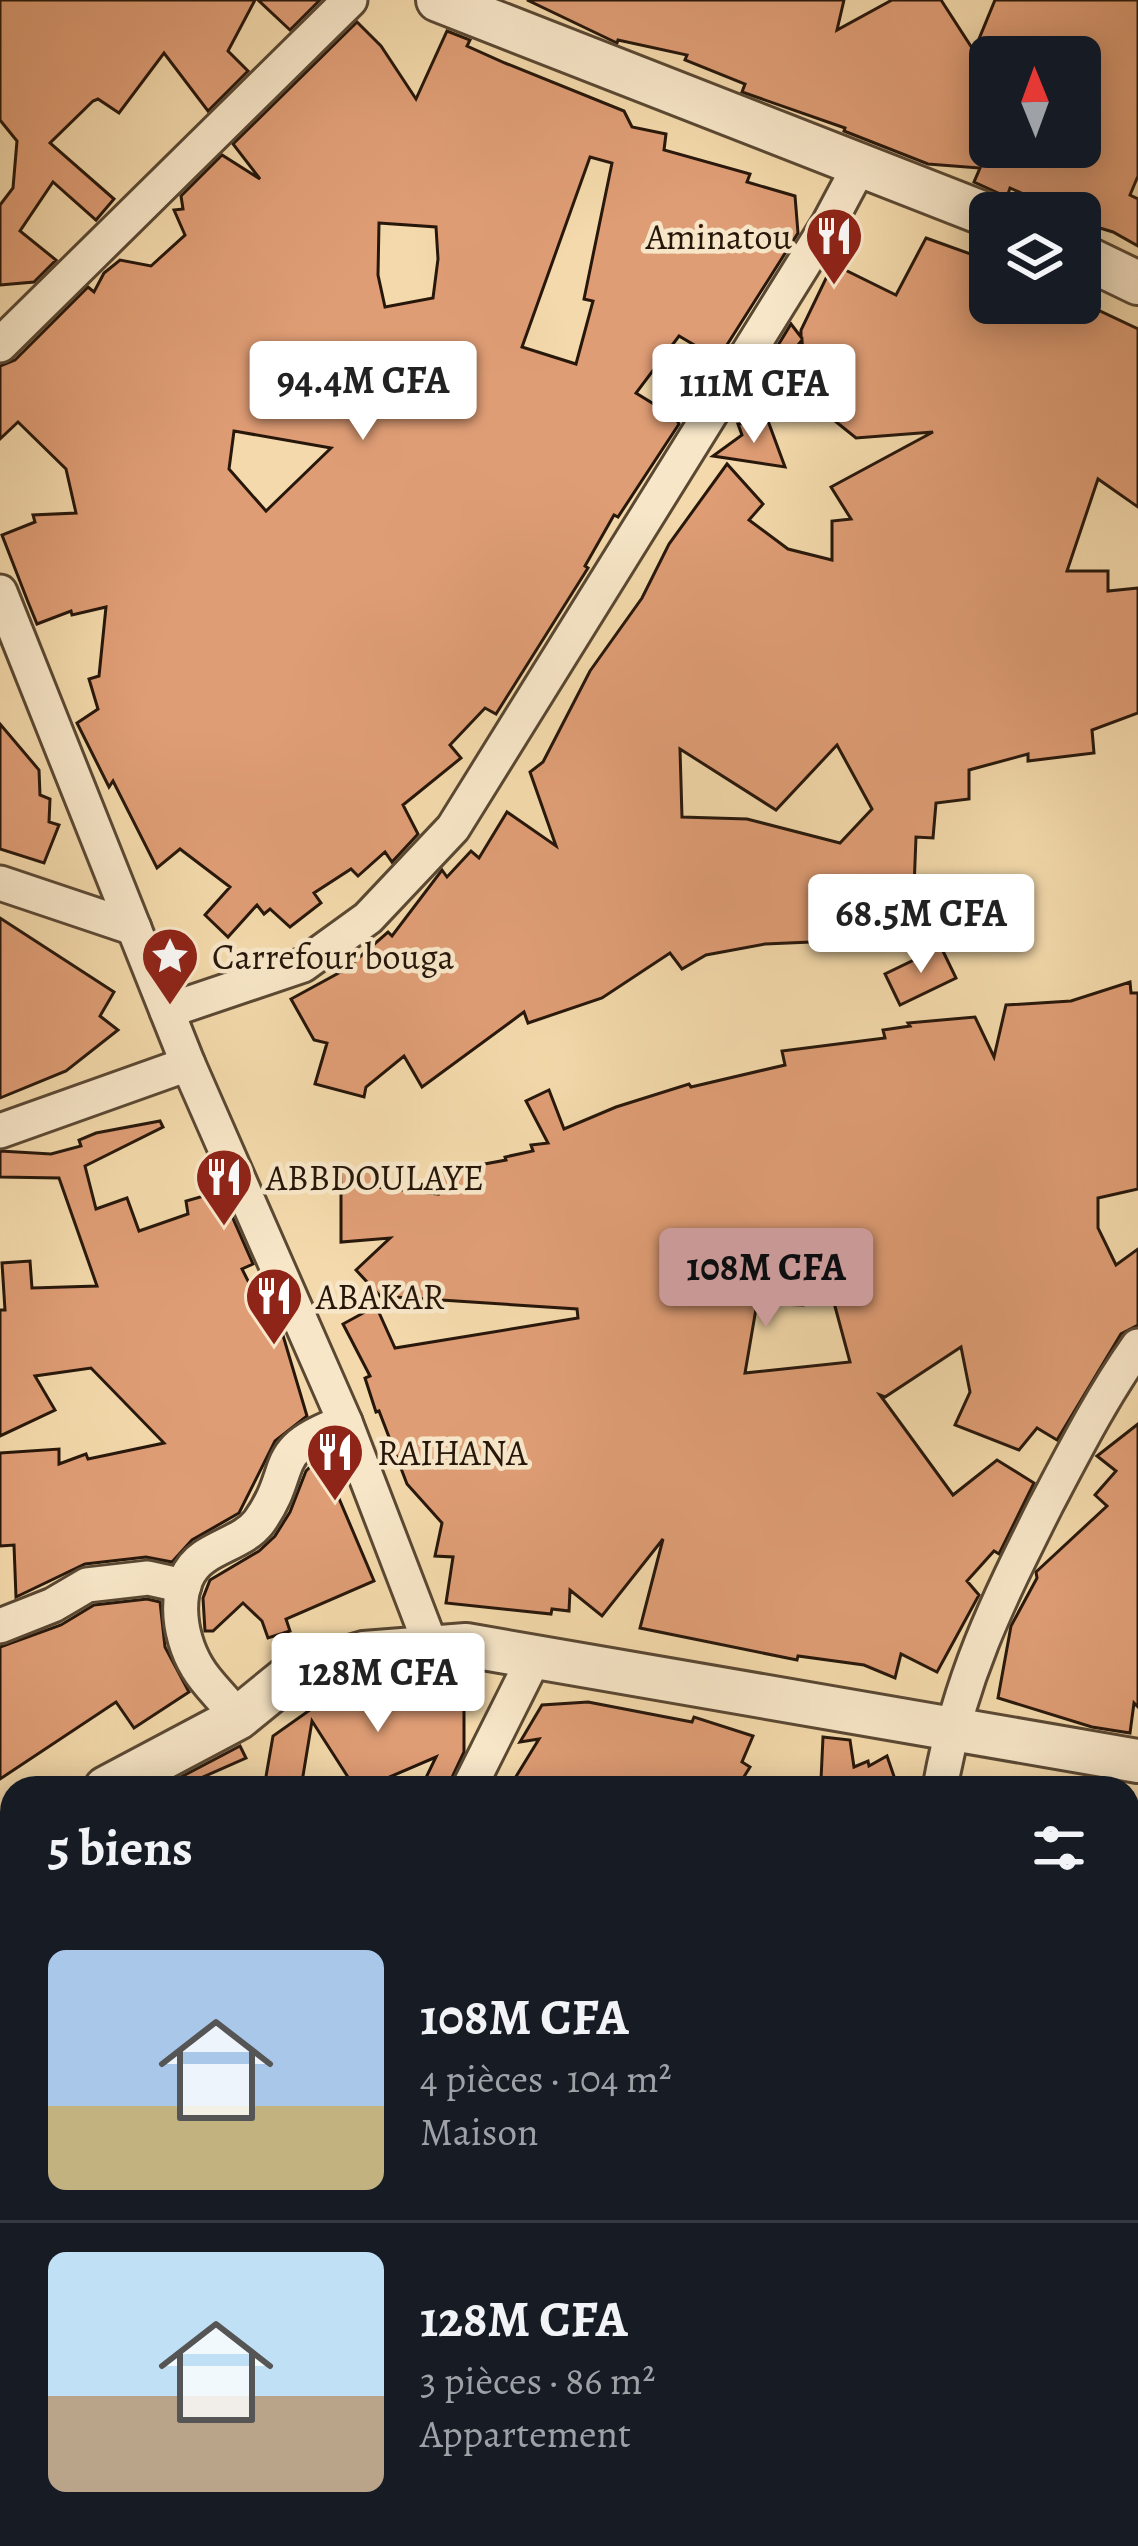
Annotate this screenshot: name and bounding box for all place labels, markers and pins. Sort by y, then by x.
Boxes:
restaurant icon: Aminatou [803,205,865,287]
place label: Aminatou [645,212,793,261]
pin: 94.4M CFA [226,341,500,443]
pin: 111M CFA [630,344,878,446]
pin: 68.5M CFA [784,874,1058,976]
place icon: Carrefour bouga [139,925,201,1007]
place label: Carrefour bouga [212,932,454,981]
restaurant icon: ABBDOULAYE [193,1146,255,1228]
place label: ABBDOULAYE [265,1153,484,1202]
pin: 108M CFA [642,1228,890,1330]
restaurant icon: ABAKAR [243,1265,305,1347]
place label: ABAKAR [315,1272,445,1321]
restaurant icon: RAIHANA [304,1421,366,1503]
place label: RAIHANA [377,1428,528,1477]
pin: 128M CFA [254,1633,502,1735]

